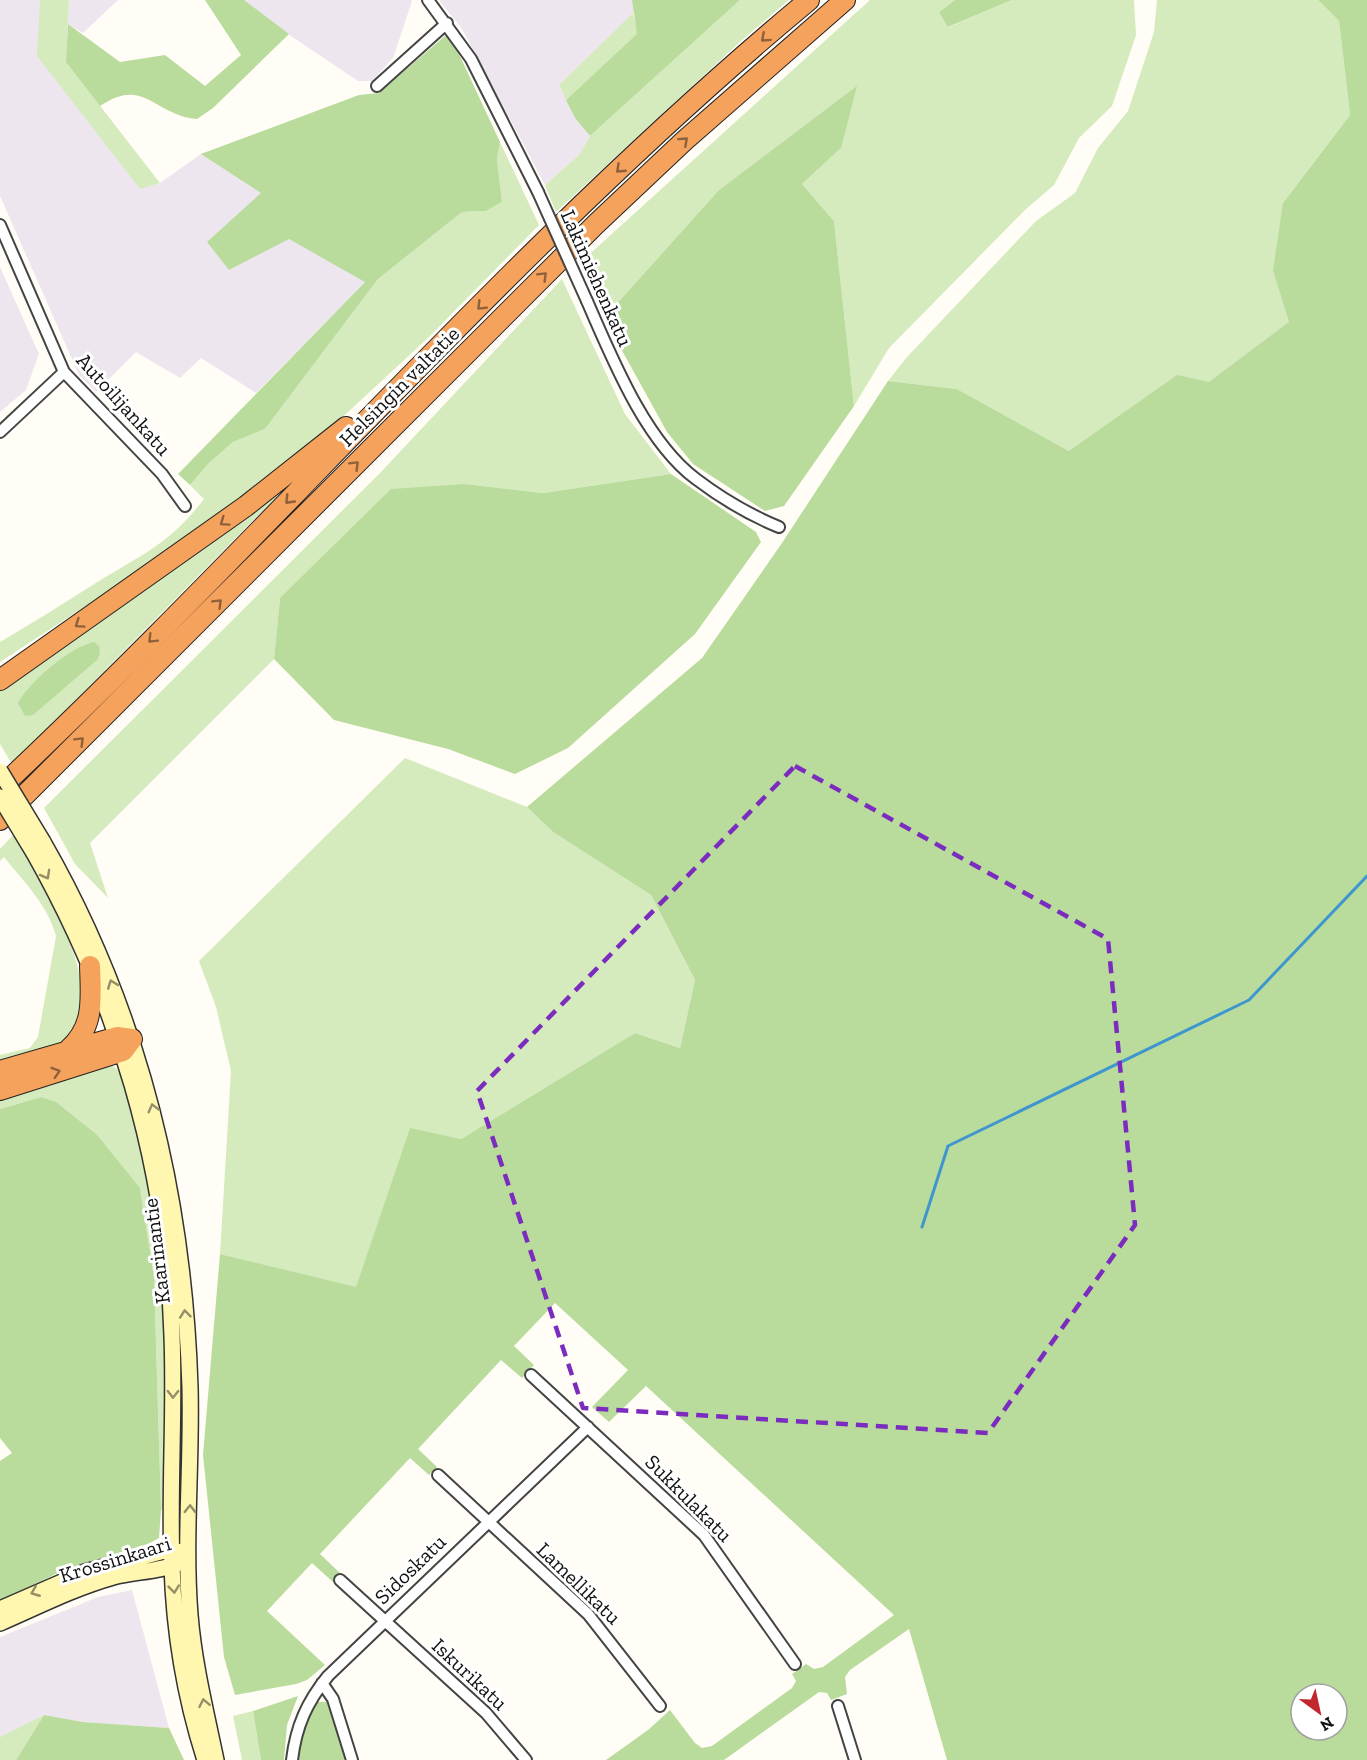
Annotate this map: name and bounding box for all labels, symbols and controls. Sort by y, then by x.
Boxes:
one-way arrow [761,31,772,42]
one-way arrow [677,137,688,148]
one-way arrow [617,162,627,173]
street label: Lakimiehenkatu [556,206,638,350]
one-way arrow [536,272,547,283]
one-way arrow [477,298,488,309]
street label: Helsingin valtatie [334,321,464,451]
street label: Autoilijankatu [71,348,177,461]
one-way arrow [348,461,359,471]
one-way arrow [285,492,296,503]
one-way arrow [220,515,231,526]
one-way arrow [210,599,221,610]
one-way arrow [74,617,85,628]
one-way arrow [148,632,159,642]
one-way arrow [73,738,84,749]
one-way arrow [39,869,51,879]
one-way arrow [106,979,119,989]
one-way arrow [50,1067,61,1079]
one-way arrow [147,1104,160,1114]
street label: Kaarinantie [137,1197,175,1305]
one-way arrow [179,1309,192,1319]
one-way arrow [167,1390,179,1399]
street label: Sukkulakatu [640,1449,738,1547]
one-way arrow [184,1504,197,1513]
street label: Sidoskatu [369,1529,451,1609]
street label: Krossinkaari [56,1530,174,1588]
street label: Lamellikatu [532,1537,626,1629]
one-way arrow [167,1584,180,1593]
one-way arrow [30,1585,41,1597]
street label: Iskurikatu [427,1633,513,1715]
north arrow [1289,1682,1349,1742]
one-way arrow [198,1698,211,1708]
text: N [1317,1713,1337,1735]

